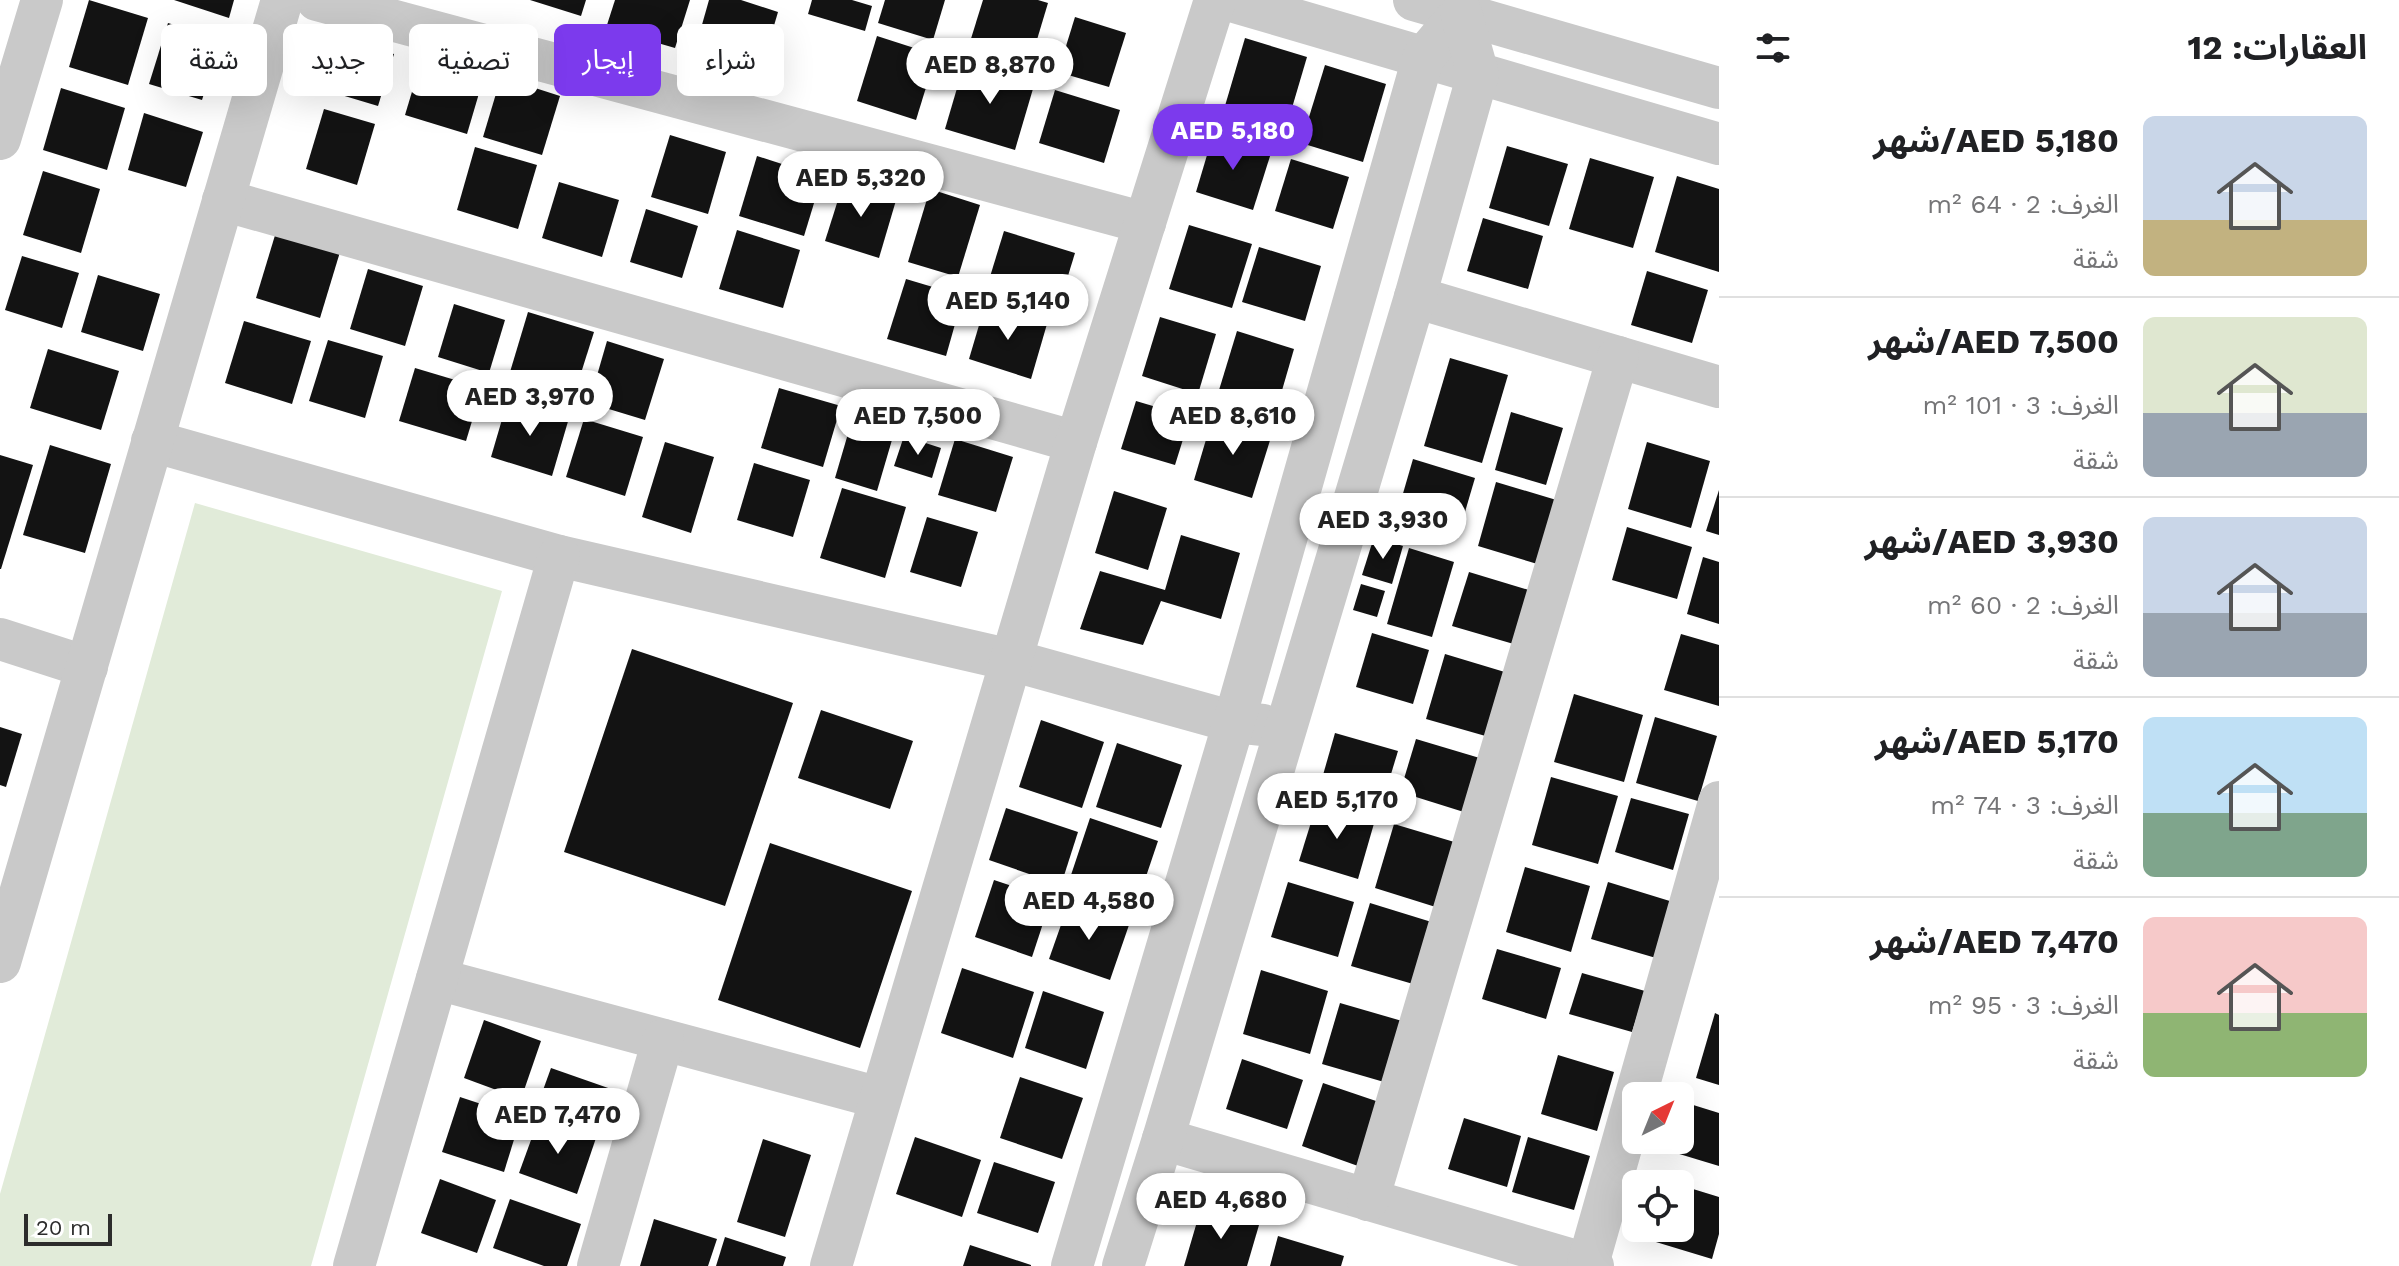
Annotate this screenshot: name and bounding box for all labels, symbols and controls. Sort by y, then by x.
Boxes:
chip: شقة [161,24,267,96]
chip: جديد [283,24,393,96]
chip: تصفية [409,24,538,96]
chip: إيجار [554,24,661,96]
chip: شراء [677,24,784,96]
icon: filters [1751,26,1795,70]
text: العقارات: 12 [2188,27,2367,67]
pin: AED 8,870 [898,38,1082,106]
text: AED 8,870 [924,49,1056,79]
pin: AED 5,180 [1141,104,1325,172]
text: AED 5,180 [1171,115,1295,145]
text: AED 5,180/شهر [1873,120,2119,160]
icon: home [2207,148,2303,244]
pin: AED 5,320 [769,151,953,219]
text: AED 5,320 [796,162,926,192]
text: الغرف: 2 · 64 m² [1927,189,2119,219]
text: شقة [2073,244,2119,274]
pin: AED 5,140 [916,274,1100,342]
text: AED 5,140 [946,285,1070,315]
text: AED 7,500/شهر [1868,321,2119,361]
icon: home [2207,349,2303,445]
pin: AED 3,970 [438,370,622,438]
text: AED 3,970 [465,381,595,411]
pin: AED 7,500 [826,389,1010,457]
pin: AED 8,610 [1141,389,1325,457]
text: الغرف: 3 · 101 m² [1922,390,2119,420]
text: AED 7,500 [854,400,982,430]
text: AED 8,610 [1169,400,1297,430]
text: شقة [2073,445,2119,475]
pin: AED 3,930 [1291,493,1475,561]
text: AED 3,930 [1317,504,1449,534]
text: AED 3,930/شهر [1865,521,2119,561]
icon: home [2207,549,2303,645]
text: الغرف: 2 · 60 m² [1927,590,2119,620]
text: شقة [2073,645,2119,675]
text: AED 5,170/شهر [1875,721,2119,761]
icon: home [2207,749,2303,845]
pin: AED 5,170 [1245,773,1429,841]
text: AED 5,170 [1275,784,1399,814]
text: الغرف: 3 · 74 m² [1930,790,2119,820]
text: شقة [2073,845,2119,875]
pin: AED 4,580 [997,874,1181,942]
text: AED 4,580 [1023,885,1155,915]
text: AED 7,470/شهر [1870,921,2119,961]
icon: home [2207,949,2303,1045]
text: الغرف: 3 · 95 m² [1928,990,2119,1020]
text: شقة [2073,1045,2119,1075]
north arrow [1622,1082,1694,1154]
map controls [1622,1082,1694,1242]
pin: AED 7,470 [466,1088,650,1156]
text: AED 7,470 [495,1099,621,1129]
button: locate [1622,1170,1694,1242]
pin: AED 4,680 [1129,1173,1313,1241]
text: AED 4,680 [1154,1184,1288,1214]
scale bar [24,1210,112,1246]
text: 20 m [36,1215,91,1240]

